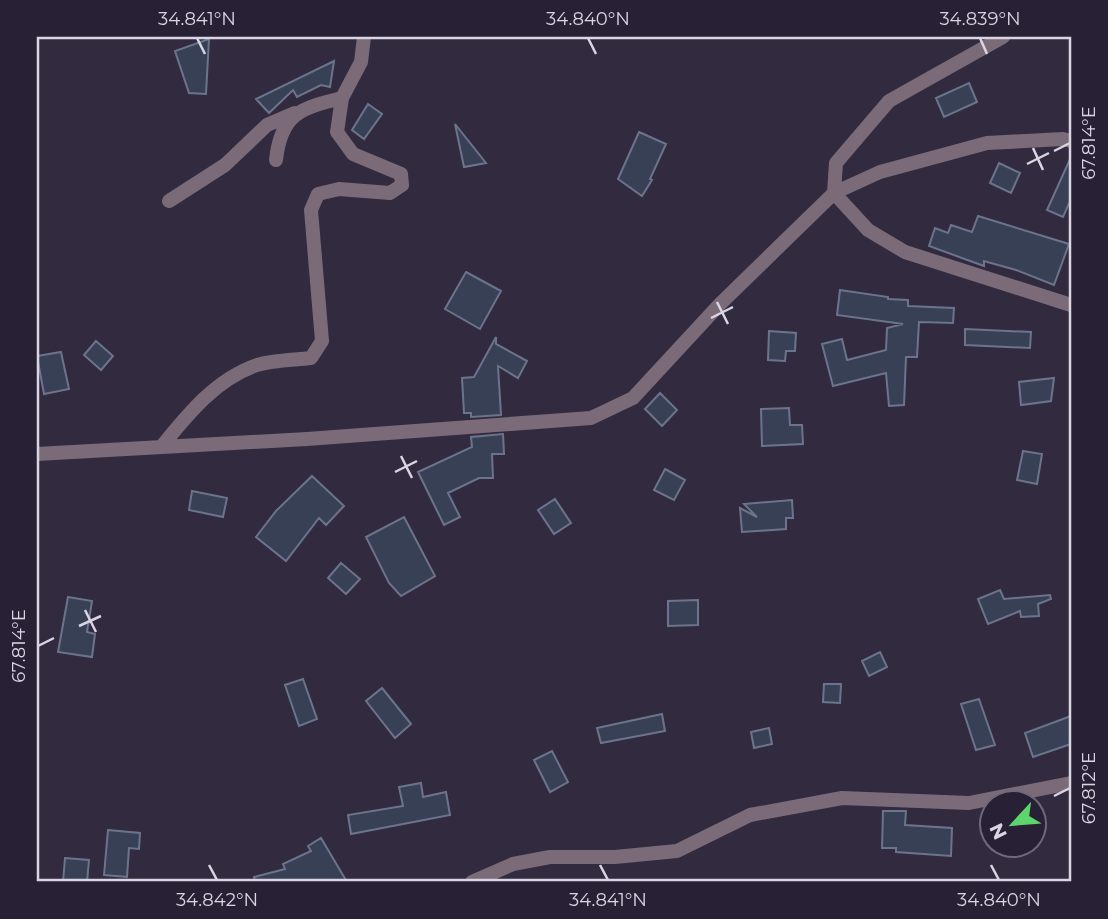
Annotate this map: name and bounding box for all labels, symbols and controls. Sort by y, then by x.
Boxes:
text: 34.841°N [158,8,236,30]
text: 34.840°N [546,8,630,30]
text: 34.839°N [939,8,1021,30]
text: 67.814°E [1078,106,1100,180]
text: 67.814°E [8,609,30,683]
text: 67.812°E [1078,752,1100,824]
north arrow [978,790,1048,860]
text: N [984,819,1012,843]
text: 34.842°N [176,889,258,911]
text: 34.841°N [569,889,647,911]
text: 34.840°N [957,889,1041,911]

